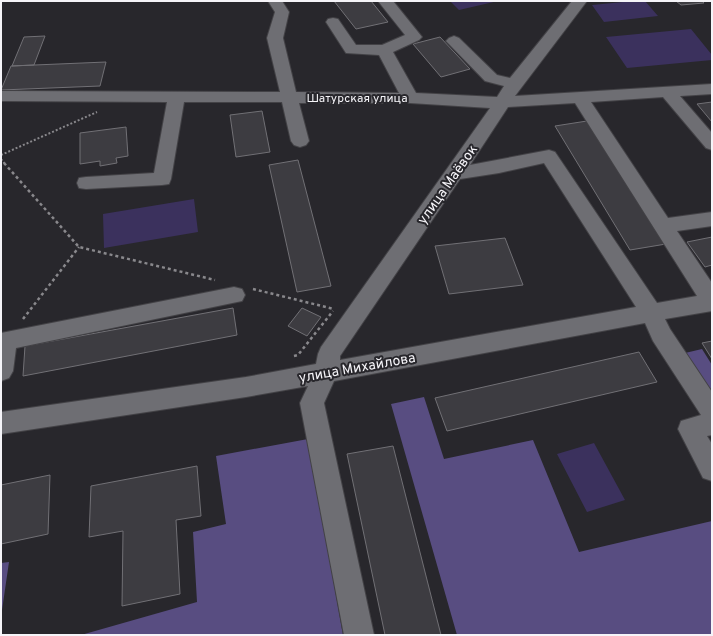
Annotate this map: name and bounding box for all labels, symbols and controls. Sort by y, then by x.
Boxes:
street label: Шатурская улица [307,91,407,107]
street label: улица Маёвок [414,142,482,228]
street label: улица Михайлова [298,350,417,387]

